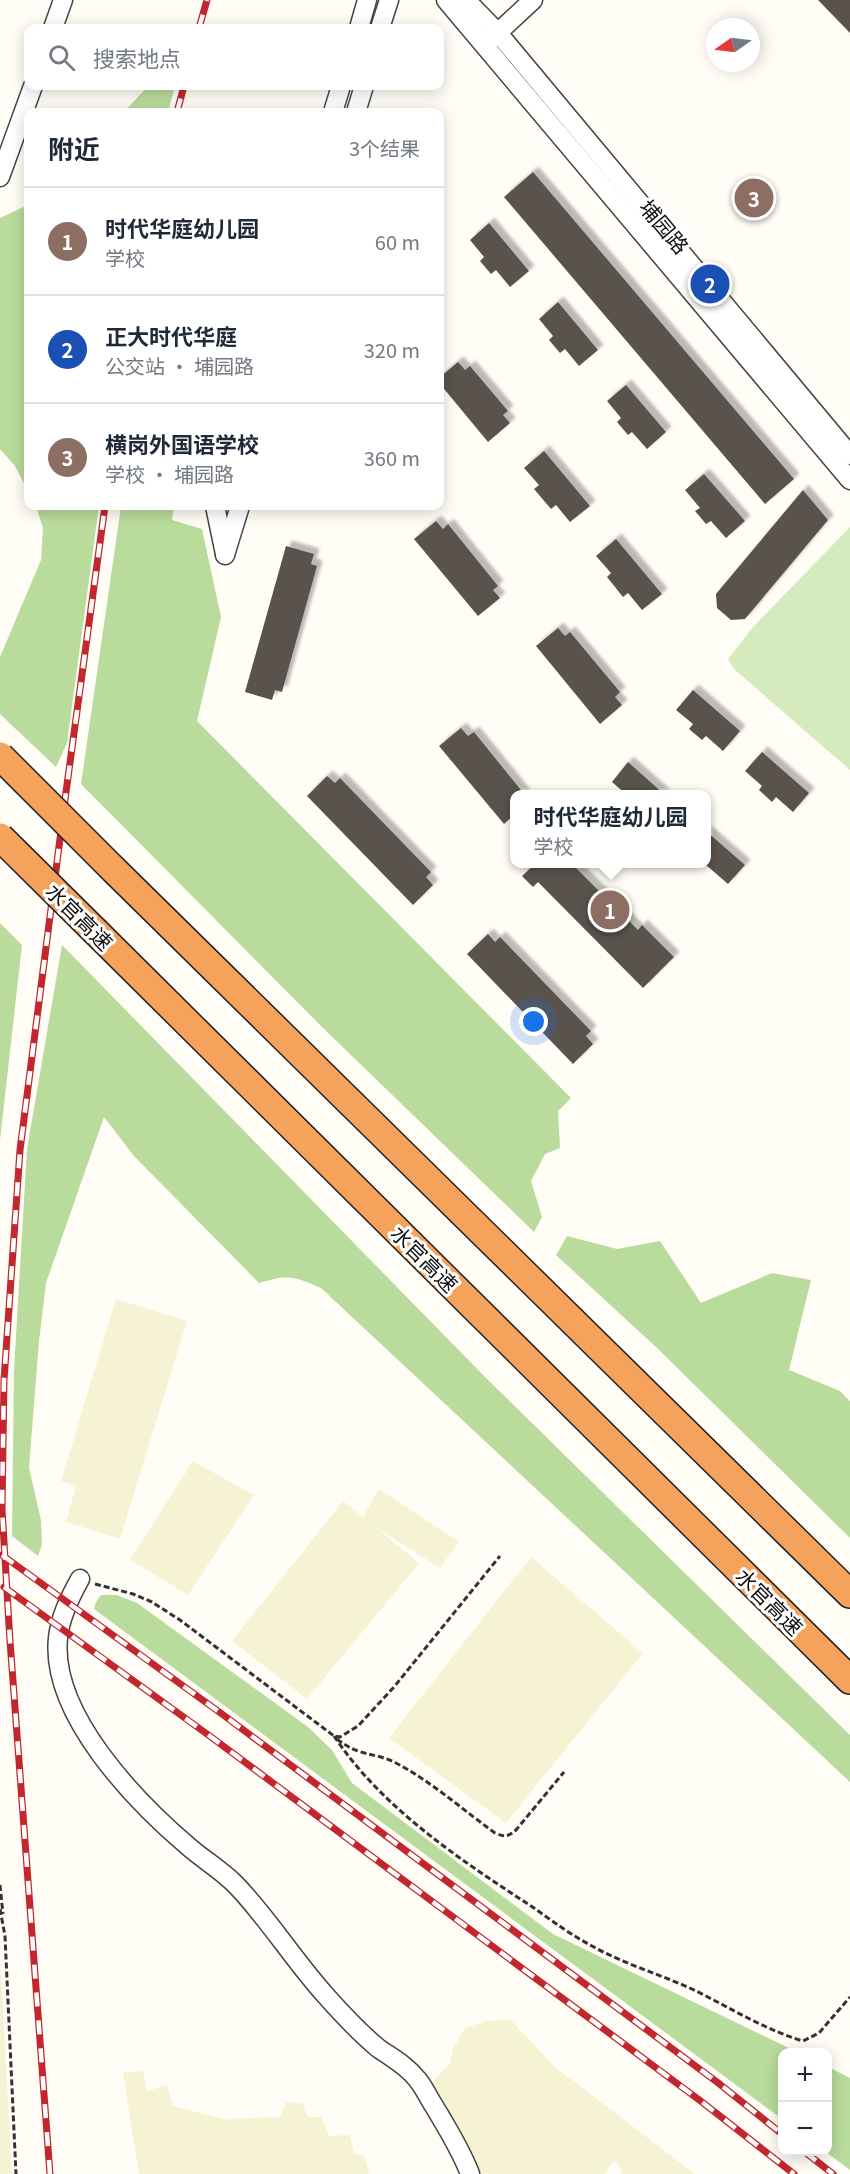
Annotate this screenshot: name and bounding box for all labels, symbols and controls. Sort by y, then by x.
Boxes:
north arrow [706,18,760,72]
search box [24,24,444,90]
icon: search [45,41,78,74]
text: 搜索地点 [93,41,181,73]
text: 附近 [48,129,100,166]
text: 3个结果 [349,133,420,162]
pin: 3 [734,176,774,220]
street label: 埔园路 [633,192,697,260]
text: 时代华庭幼儿园 [105,211,259,243]
text: 1 [62,227,73,256]
text: 60 m [375,227,420,256]
text: 学校 [105,243,145,272]
pin: 2 [690,262,730,306]
text: 正大时代华庭 [105,319,237,351]
text: 2 [62,335,73,364]
text: 320 m [364,335,420,364]
text: 公交站 · 埔园路 [105,351,254,380]
text: 横岗外国语学校 [105,427,259,459]
text: 3 [62,443,73,472]
text: 360 m [364,443,420,472]
text: 学校 · 埔园路 [105,459,234,488]
popup [510,790,711,868]
text: 时代华庭幼儿园 [533,799,688,831]
text: 学校 [533,831,573,860]
street label: 水官高速 [40,876,120,956]
pin: 1 [590,888,630,932]
your location [519,1007,548,1036]
street label: 水官高速 [385,1218,465,1298]
street label: 水官高速 [730,1561,810,1641]
map controls [778,2048,832,2156]
button: + [778,2048,832,2102]
button: − [778,2102,832,2156]

